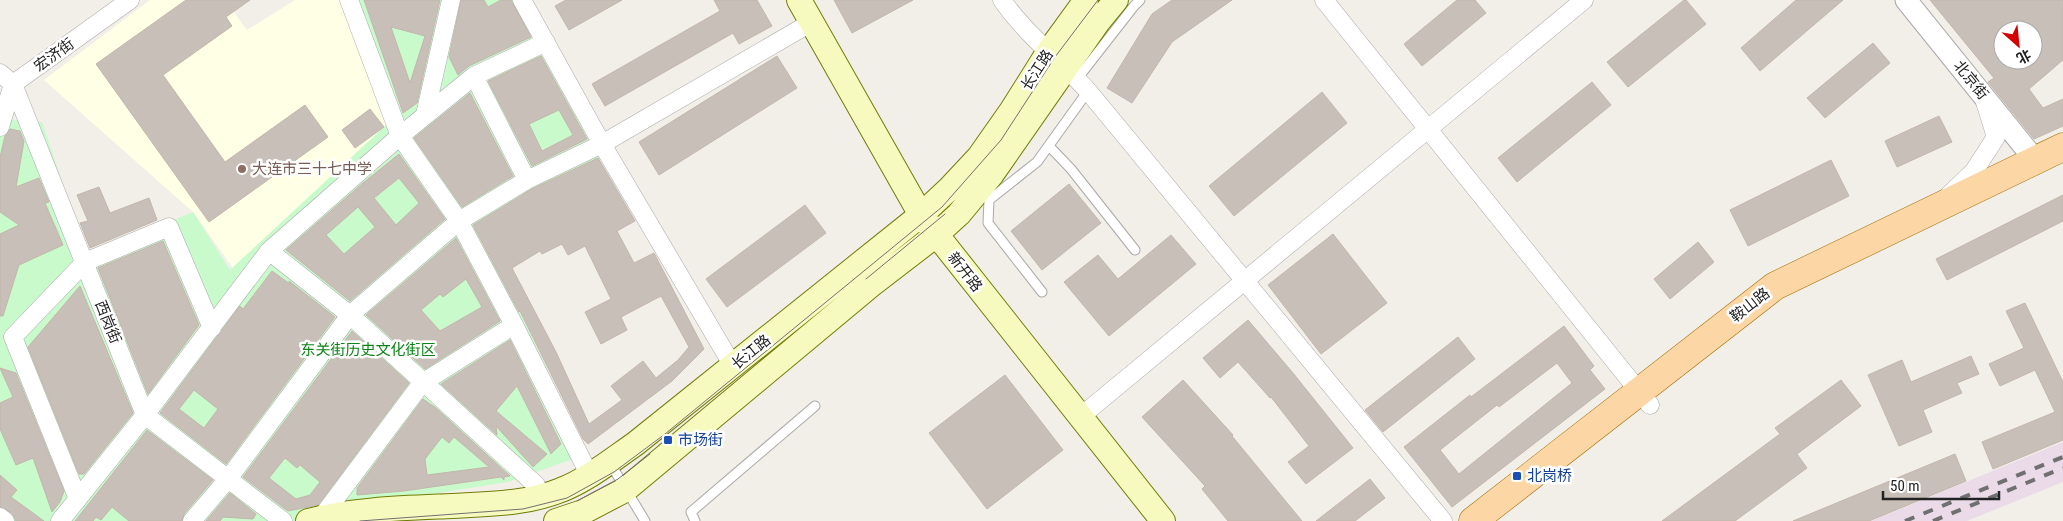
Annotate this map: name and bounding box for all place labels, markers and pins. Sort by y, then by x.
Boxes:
place label: 大连市三十七中学 [252,160,372,178]
marker: 大连市三十七中学 [236,163,248,175]
place label: 市场街 [678,431,723,449]
marker: 市场街 [662,434,674,446]
place label: 北岗桥 [1527,467,1572,485]
marker: 北岗桥 [1511,470,1523,482]

